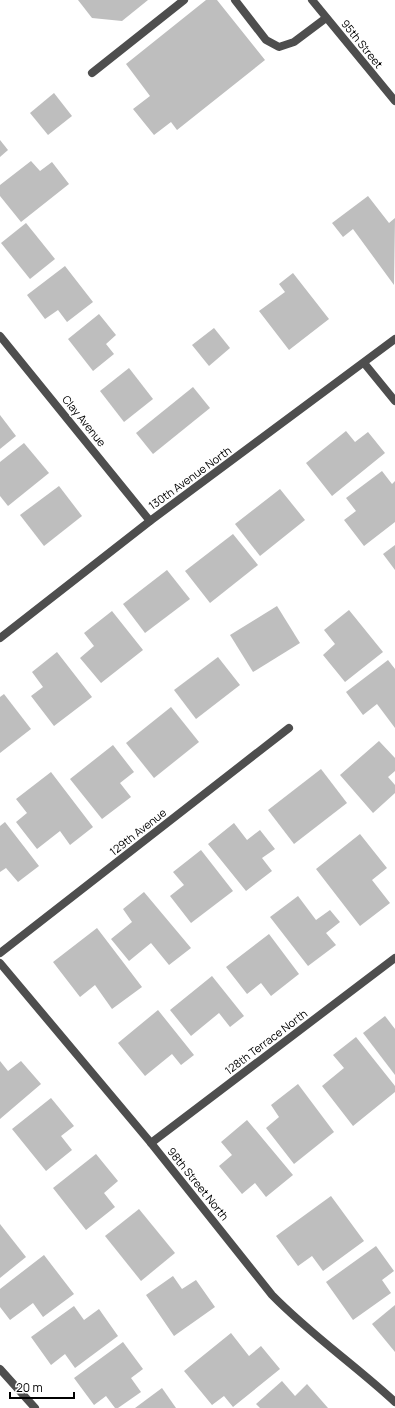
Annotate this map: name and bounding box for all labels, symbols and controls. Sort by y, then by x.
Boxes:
street label: 95th Street [338,16,387,71]
street label: Clay Avenue [59,392,110,450]
street label: 130th Avenue North [145,442,234,513]
street label: 129th Avenue [106,804,170,859]
street label: 128th Terrace North [221,1006,310,1078]
street label: 98th Street North [164,1144,232,1223]
scale bar [10,1374,74,1400]
text: 20 m [16,1379,43,1396]

